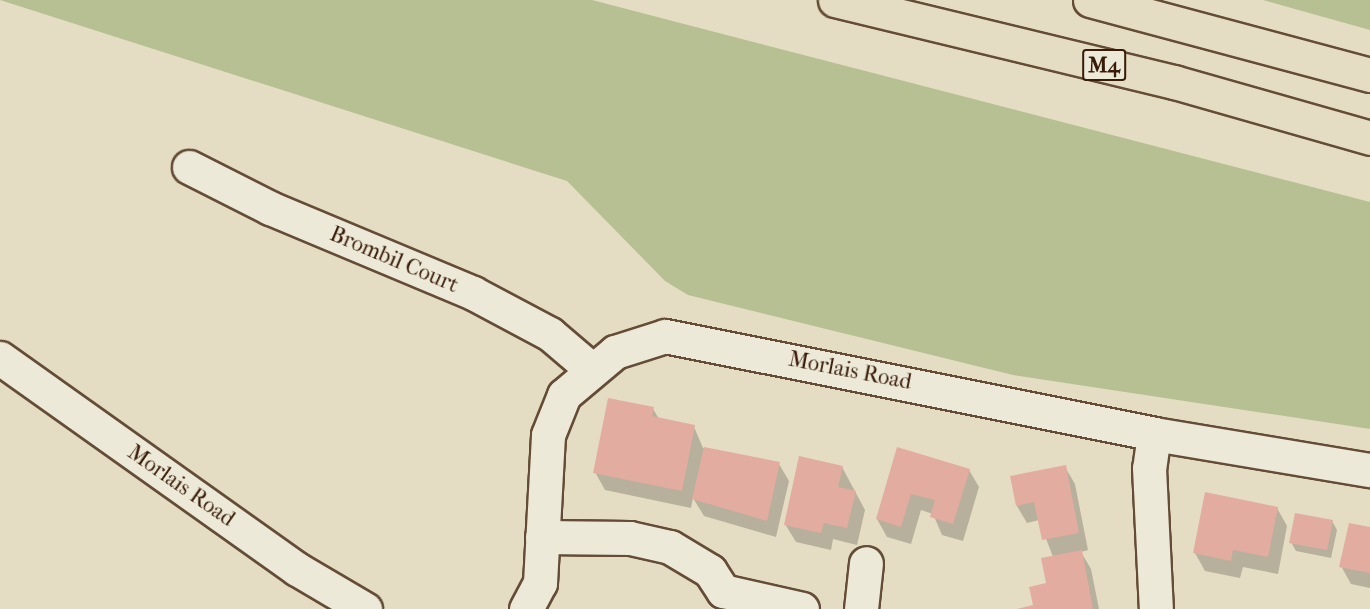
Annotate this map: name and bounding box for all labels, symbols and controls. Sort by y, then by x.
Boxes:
road number: M4 [1082,47,1126,83]
street label: Brombil Court [326,221,462,299]
street label: Morlais Road [786,346,914,396]
street label: Morlais Road [122,439,240,533]

